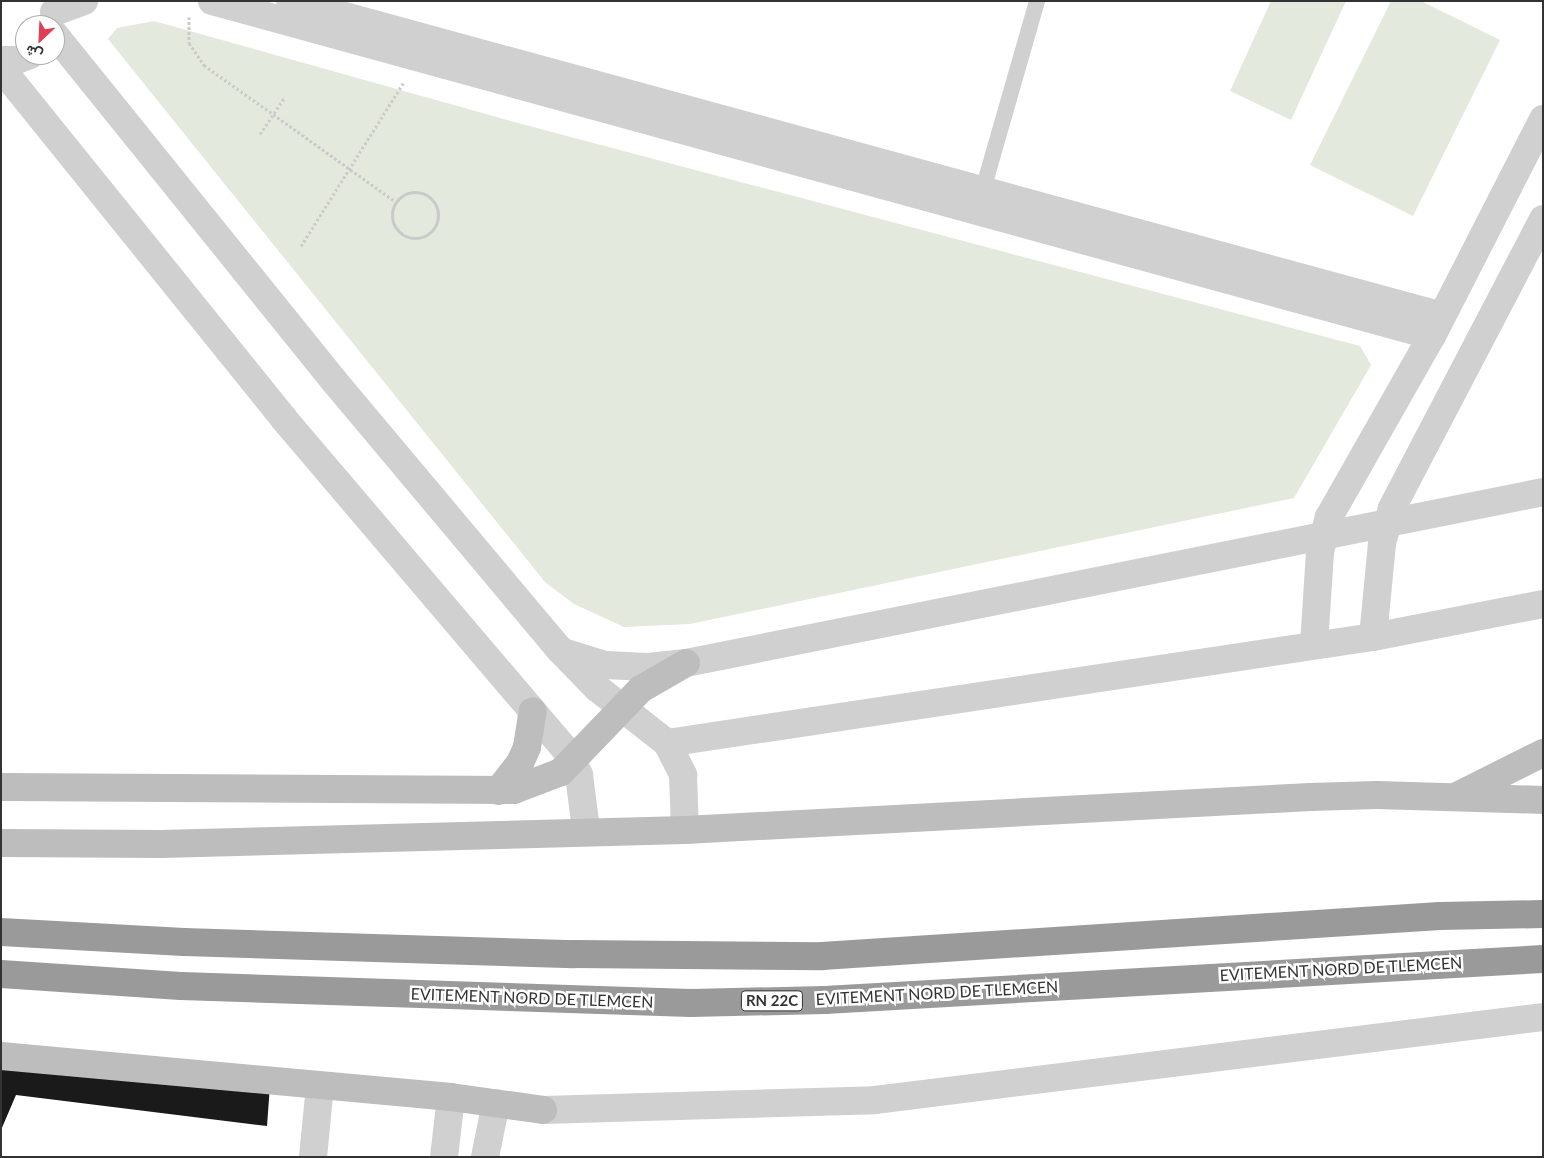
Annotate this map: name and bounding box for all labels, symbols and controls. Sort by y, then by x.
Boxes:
north arrow [15,15,65,65]
text: ش [23,42,45,64]
street label: EVITEMENT NORD DE TLEMCEN [1219,953,1463,985]
street label: EVITEMENT NORD DE TLEMCEN [815,977,1059,1009]
street label: EVITEMENT NORD DE TLEMCEN [410,984,654,1012]
road number: RN 22C [741,988,803,1014]

